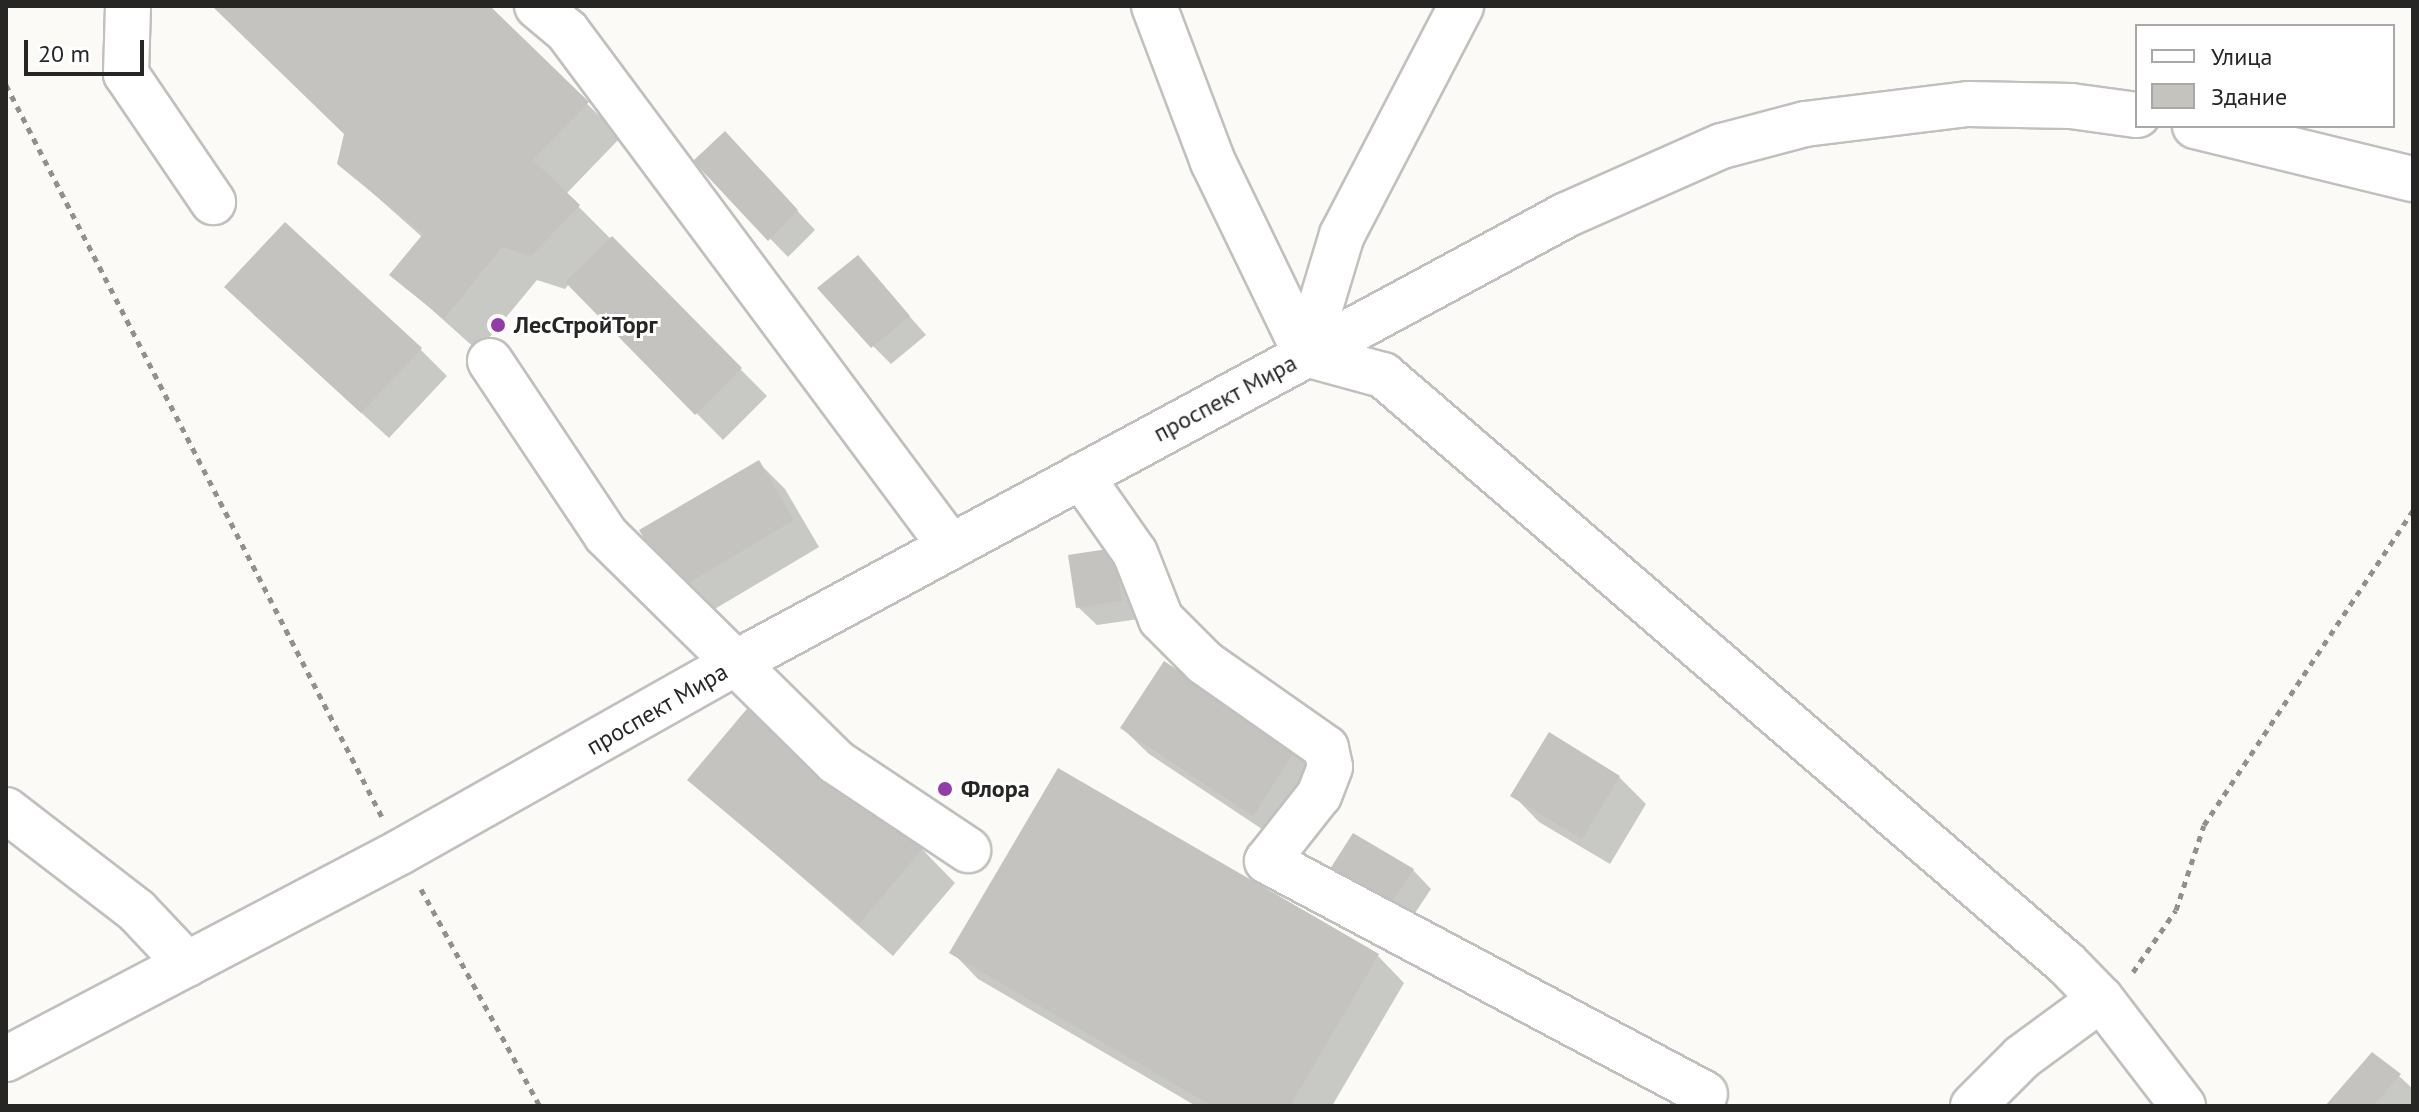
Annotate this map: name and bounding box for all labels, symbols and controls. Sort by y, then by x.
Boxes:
scale bar [28,24,148,74]
legend [2135,24,2395,128]
text: 20 m [38,38,90,69]
text: Улица [2211,41,2272,72]
text: Здание [2211,81,2287,112]
place label: ЛесСтройТорг [514,311,658,339]
marker: ЛесСтройТорг [489,316,507,334]
street label: проспект Мира [1148,348,1302,448]
street label: проспект Мира [581,657,733,761]
place label: Флора [961,775,1030,803]
marker: Флора [936,780,954,798]

